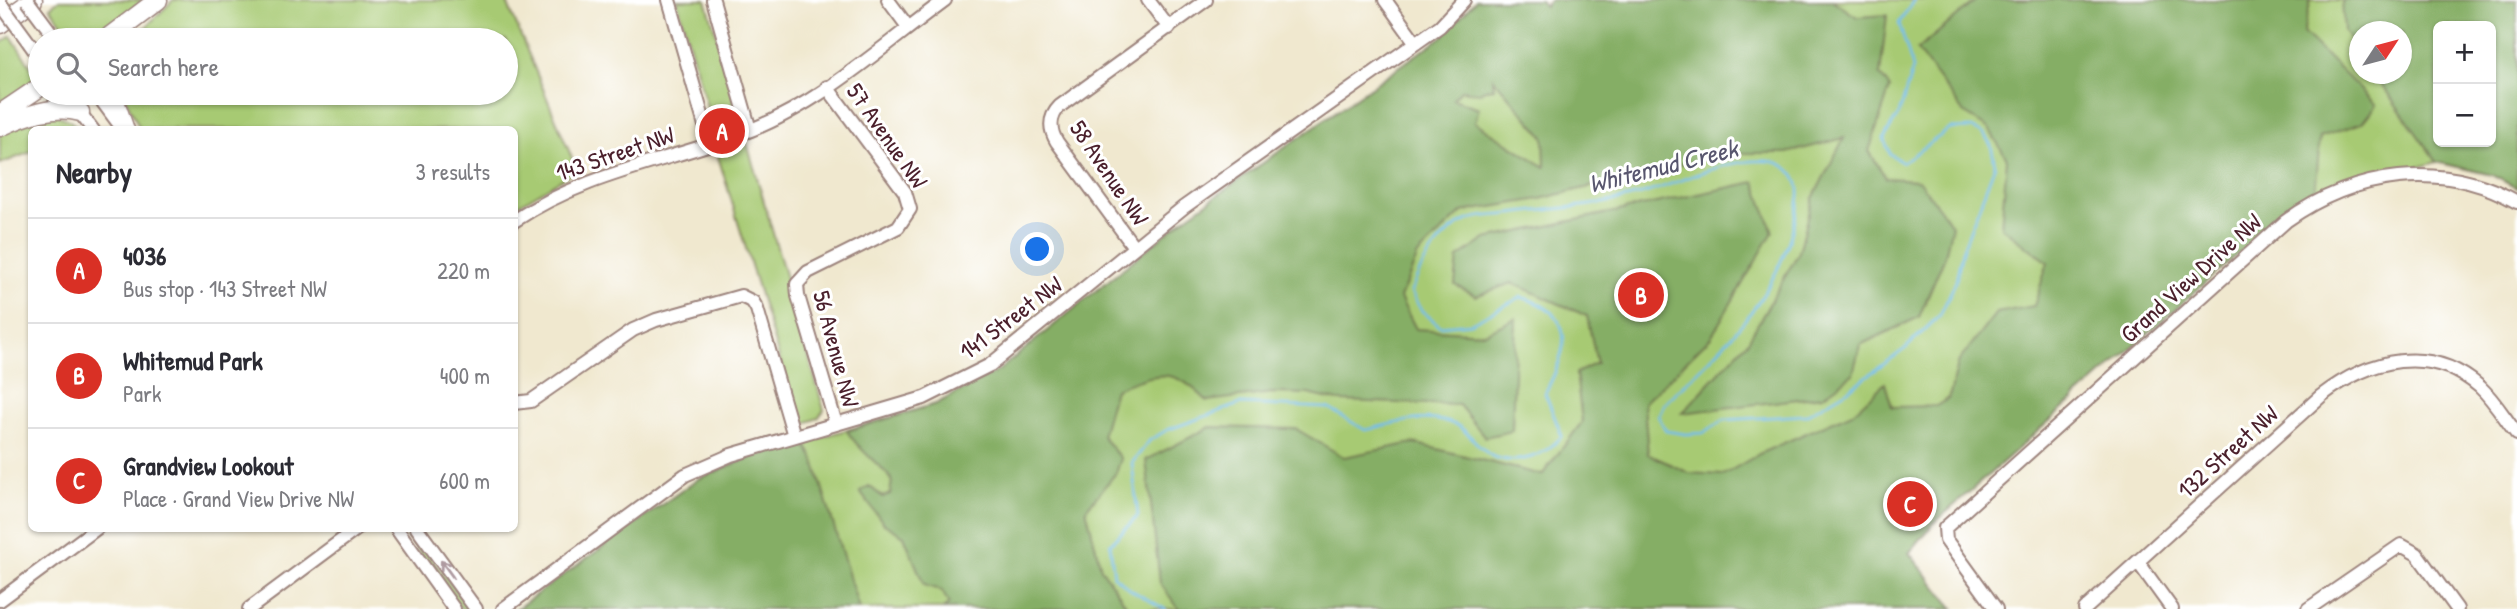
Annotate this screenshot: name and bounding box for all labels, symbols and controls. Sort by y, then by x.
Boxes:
north arrow [2349,21,2412,84]
map controls [2433,21,2496,147]
button: + [2433,21,2496,84]
search box [28,28,518,105]
icon: search [52,48,90,86]
text: Search here [108,49,219,84]
street label: 57 Avenue NW [840,76,936,195]
button: − [2433,84,2496,147]
pin: A [699,105,745,157]
street label: 58 Avenue NW [1063,114,1157,231]
street label: 143 Street NW [551,118,678,188]
water label: Whitemud Creek [1585,130,1743,201]
text: Nearby [56,152,132,192]
text: 3 results [415,156,490,187]
street label: Grand View Drive NW [2113,205,2268,349]
your location [1020,232,1054,266]
text: 4036 [123,238,166,273]
text: A [73,255,85,286]
text: 220 m [437,255,490,286]
street label: 141 Street NW [952,268,1068,366]
pin: B [1618,269,1664,321]
text: Bus stop · 143 Street NW [123,273,327,304]
street label: 56 Avenue NW [806,287,868,411]
text: Whitemud Park [123,343,263,378]
text: B [73,360,85,391]
text: 400 m [440,360,490,391]
text: Park [123,378,161,409]
street label: 132 Street NW [2170,397,2285,505]
text: Grandview Lookout [123,448,293,483]
text: C [73,465,85,496]
text: 600 m [439,465,490,496]
pin: C [1887,478,1933,530]
text: Place · Grand View Drive NW [123,483,354,514]
one-way arrow [440,560,454,579]

